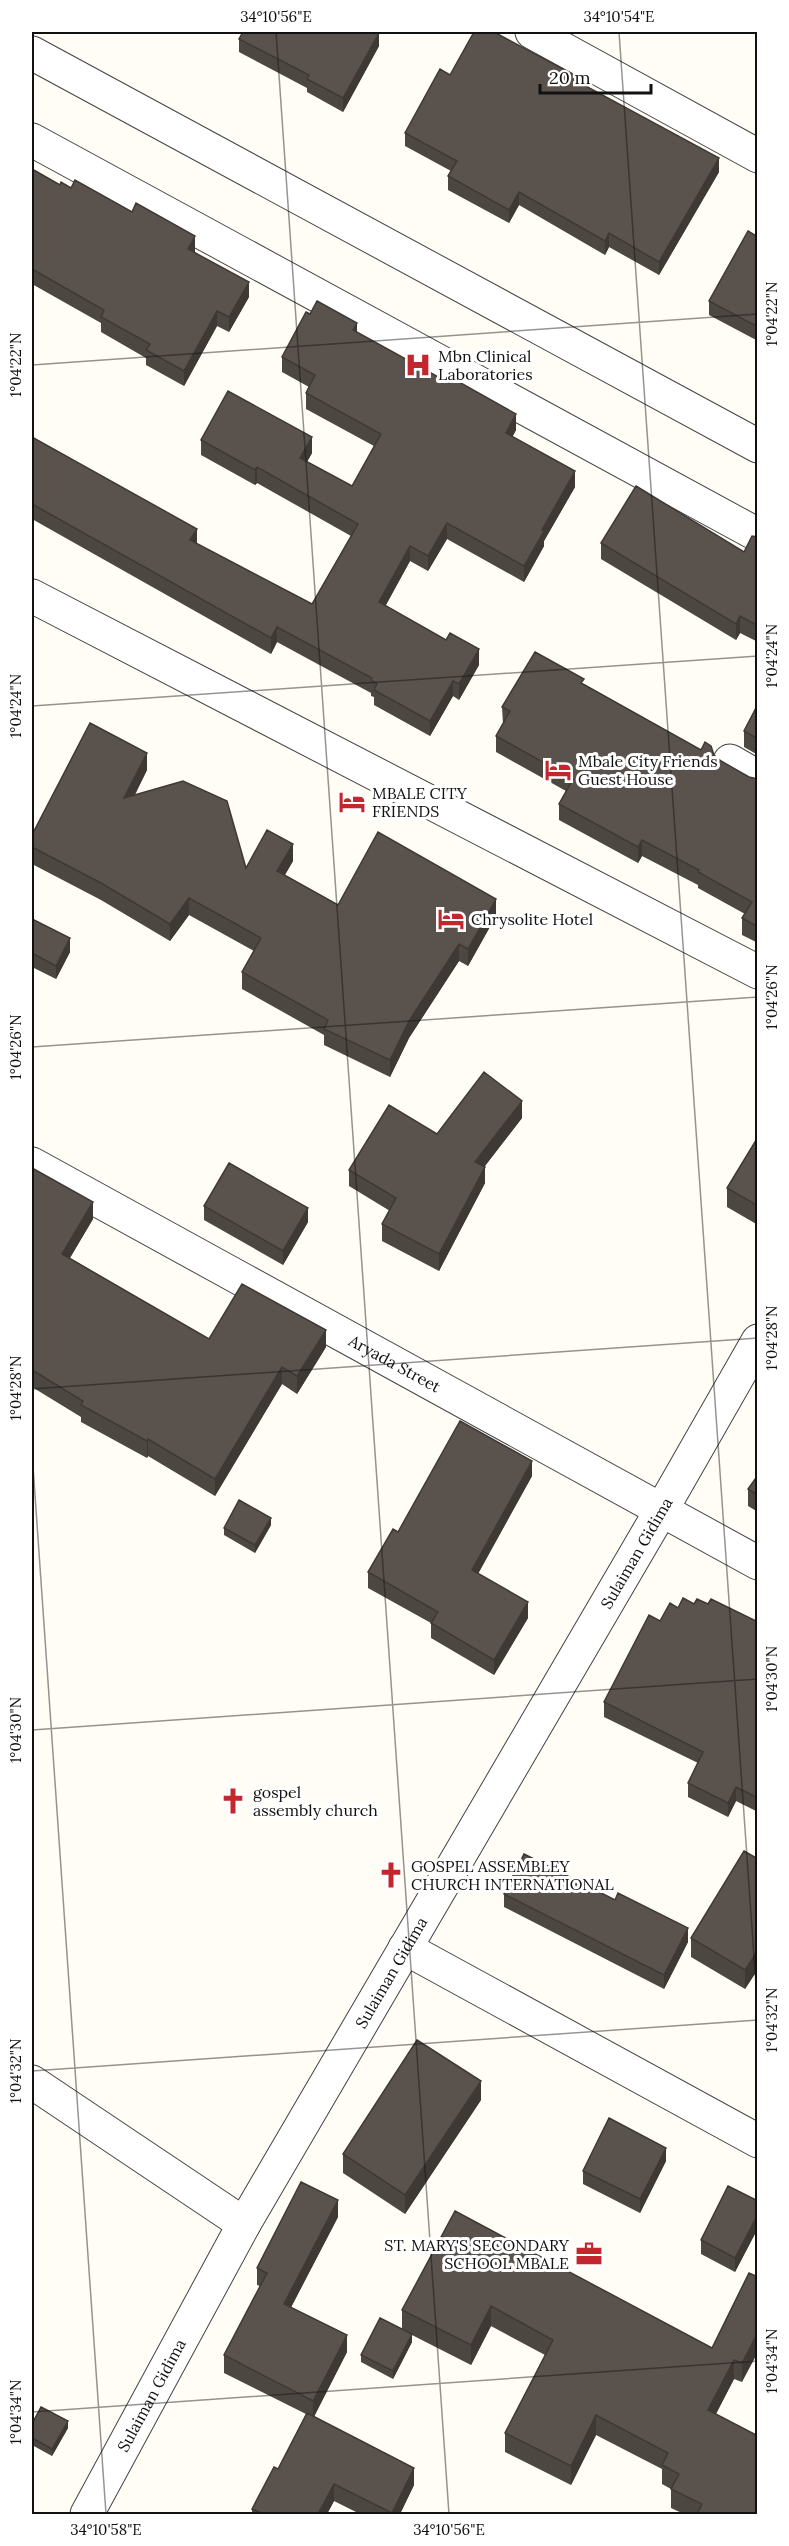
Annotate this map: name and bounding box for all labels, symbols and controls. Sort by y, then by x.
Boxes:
text: 34°10'56"E [240,7,312,26]
text: 34°10'54"E [584,7,654,26]
scale bar [540,57,651,95]
text: 20 m [549,66,591,89]
text: 1°04'22"N [762,282,781,346]
text: 1°04'22"N [6,333,25,397]
place label: Mbn Clinical Laboratories [438,346,533,384]
hospital icon: Mbn Clinical Laboratories [403,350,433,380]
text: 1°04'24"N [762,624,781,688]
text: 1°04'24"N [6,674,25,738]
place label: Mbale City Friends Guest House [578,751,718,789]
hotel icon: Mbale City Friends Guest House [543,755,573,785]
place label: MBALE CITY FRIENDS [372,783,468,821]
hotel icon: MBALE CITY FRIENDS [337,787,367,817]
hotel icon: Chrysolite Hotel [436,904,466,934]
place label: Chrysolite Hotel [471,909,593,929]
text: 1°04'26"N [762,964,781,1030]
text: 1°04'26"N [6,1014,25,1080]
text: 1°04'28"N [762,1305,781,1371]
street label: Aryada Street [345,1330,445,1397]
text: 1°04'28"N [6,1355,25,1421]
street label: Sulaiman Gidima [596,1494,677,1612]
text: 1°04'30"N [762,1646,781,1712]
text: 1°04'30"N [6,1697,25,1763]
place label: gospel assembly church [253,1782,378,1820]
church icon: gospel assembly church [218,1786,248,1816]
place label: GOSPEL ASSEMBLEY CHURCH INTERNATIONAL [411,1856,614,1894]
church icon: GOSPEL ASSEMBLEY CHURCH INTERNATIONAL [376,1860,406,1890]
street label: Sulaiman Gidima [351,1913,431,2032]
text: 1°04'32"N [762,1988,781,2052]
text: 1°04'32"N [6,2039,25,2103]
place label: ST. MARY'S SECONDARY SCHOOL MBALE [384,2235,570,2273]
office icon: ST. MARY'S SECONDARY SCHOOL MBALE [574,2239,604,2269]
text: 1°04'34"N [762,2329,781,2393]
street label: Sulaiman Gidima [113,2335,190,2455]
text: 1°04'34"N [6,2380,25,2444]
text: 34°10'58"E [70,2520,142,2539]
text: 34°10'56"E [413,2520,485,2539]

